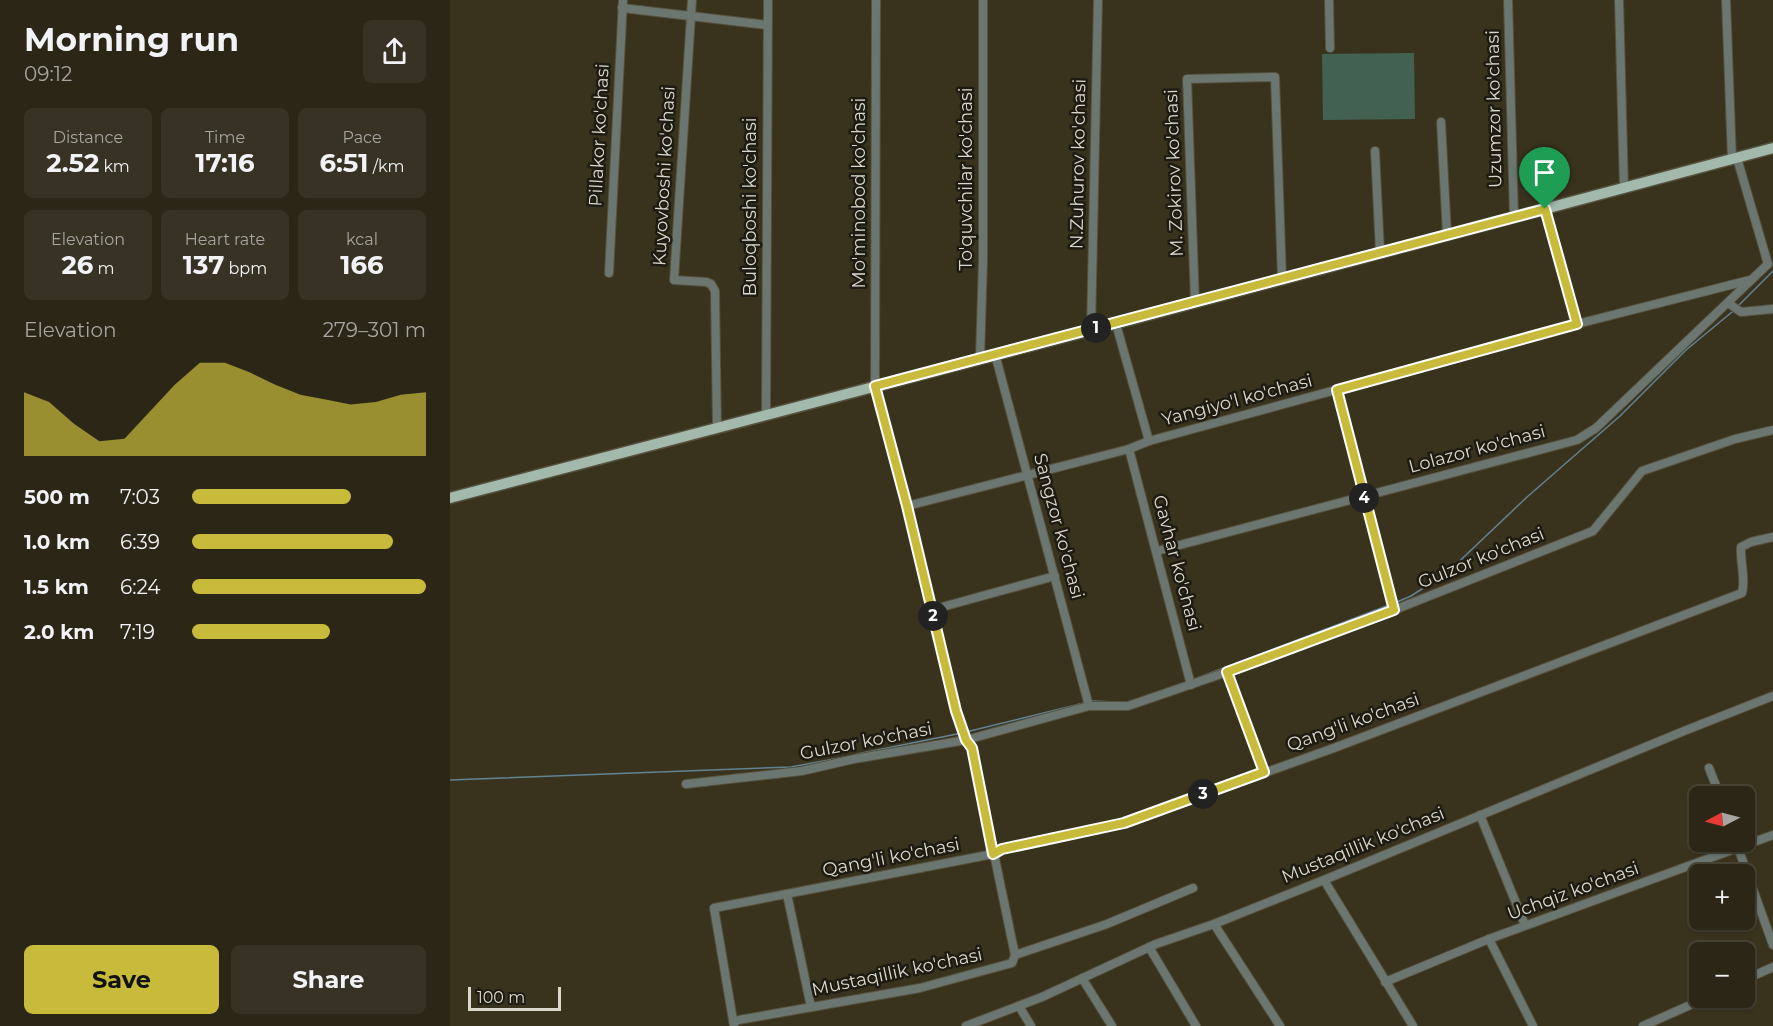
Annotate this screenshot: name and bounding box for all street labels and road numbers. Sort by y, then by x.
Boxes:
street label: Uzumzor ko'chasi [1482,30,1506,188]
street label: Pillakor ko'chasi [584,63,614,207]
street label: N.Zuhurov ko'chasi [1066,79,1090,249]
street label: Kuyovboshi ko'chasi [648,86,680,266]
street label: To'quvchilar ko'chasi [955,87,977,271]
street label: M. Zokirov ko'chasi [1160,89,1188,257]
street label: Mo'minobod ko'chasi [848,98,870,288]
street label: Buloqboshi ko'chasi [739,117,761,297]
street label: Yangiyo'l ko'chasi [1159,369,1315,431]
street label: Lolazor ko'chasi [1406,420,1548,478]
street label: Sangzor ko'chasi [1029,451,1089,601]
street label: Gavhar ko'chasi [1148,493,1206,633]
street label: Gulzor ko'chasi [1415,523,1547,593]
street label: Qang'li ko'chasi [1284,688,1422,756]
street label: Gulzor ko'chasi [798,717,934,765]
street label: Mustaqillik ko'chasi [1278,802,1448,888]
street label: Qang'li ko'chasi [820,833,962,881]
street label: Uchqiz ko'chasi [1504,857,1642,925]
street label: Mustaqillik ko'chasi [810,943,984,1001]

